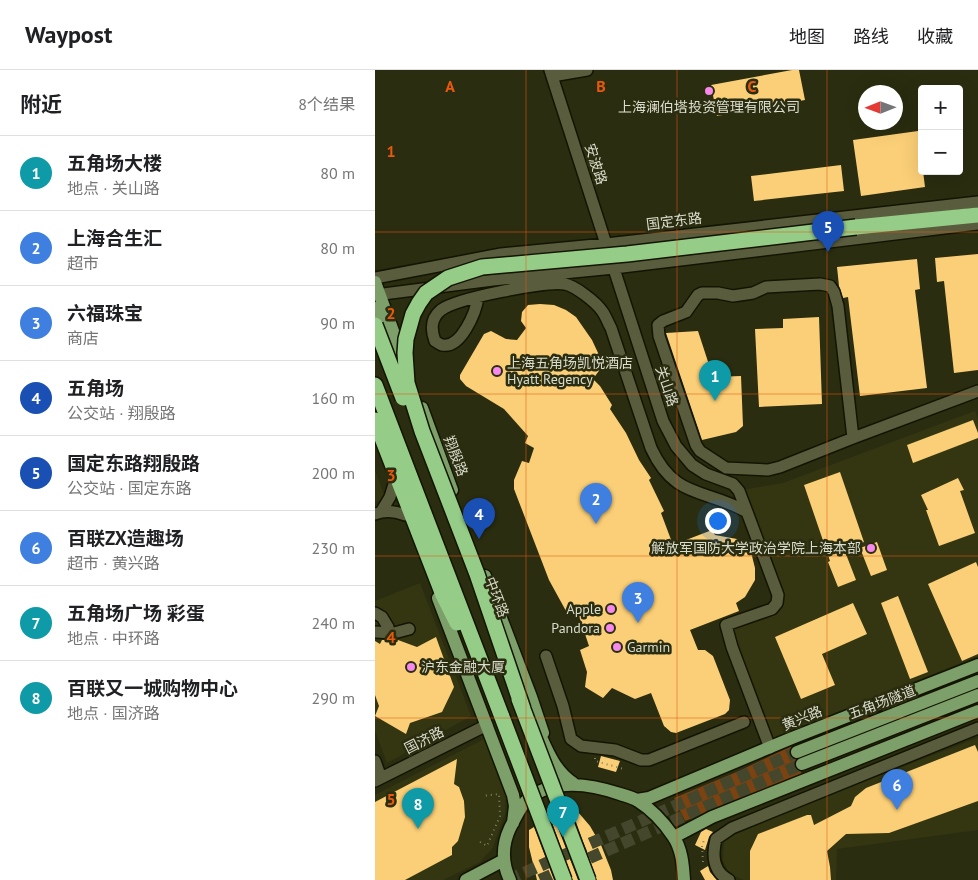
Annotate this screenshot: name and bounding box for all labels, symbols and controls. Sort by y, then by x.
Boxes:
text: Waypost [25,19,112,50]
text: 地图 [789,25,825,48]
text: 路线 [853,25,889,48]
text: 收藏 [917,25,953,48]
text: A [445,76,455,96]
text: B [596,76,606,96]
text: C [748,76,757,96]
marker: 上海澜伯塔投资管理有限公司 [703,85,715,97]
north arrow [858,85,903,130]
map controls [918,85,963,175]
button: + [918,85,963,130]
text: 附近 [20,91,62,118]
text: 8个结果 [298,94,355,114]
place label: 上海澜伯塔投资管理有限公司 [618,98,800,116]
button: − [918,130,963,175]
text: 1 [386,141,396,161]
street label: 安波路 [581,141,611,187]
text: 五角场大楼 [67,151,162,175]
text: 1 [31,163,41,183]
text: 80 m [320,163,355,183]
text: 地点 · 关山路 [67,178,160,198]
street label: 国定东路 [645,209,703,233]
pin: 5 [812,211,844,252]
text: 上海合生汇 [67,226,162,250]
text: 2 [31,238,41,258]
text: 80 m [320,238,355,258]
text: 超市 [67,253,99,273]
text: 六福珠宝 [67,301,143,325]
text: 2 [386,303,396,323]
text: 3 [31,313,41,333]
text: 90 m [320,313,355,333]
text: 商店 [67,328,99,348]
place label: 上海五角场凯悦酒店 Hyatt Regency [507,354,633,388]
pin: 1 [699,360,731,401]
street label: 关山路 [652,363,682,409]
marker: 上海五角场凯悦酒店 Hyatt Regency [491,365,503,377]
text: 五角场 [67,376,124,400]
text: 4 [31,388,41,408]
text: 160 m [312,388,355,408]
text: 公交站 · 翔殷路 [67,403,176,423]
street label: 翔殷路 [440,433,472,479]
text: 国定东路翔殷路 [67,451,200,475]
text: 5 [31,463,41,483]
text: 200 m [312,463,355,483]
text: 3 [386,465,396,485]
text: 公交站 · 国定东路 [67,478,192,498]
pin: 2 [580,483,612,524]
pin: 4 [463,498,495,539]
your location [705,508,731,534]
text: 百联ZX造趣场 [67,526,184,550]
text: 6 [31,538,41,558]
text: 230 m [312,538,355,558]
place label: 解放军国防大学政治学院上海本部 [651,539,861,557]
marker: 解放军国防大学政治学院上海本部 [865,542,877,554]
text: 超市 · 黄兴路 [67,553,160,573]
street label: 中环路 [481,574,513,620]
pin: 3 [622,582,654,623]
place label: Apple [566,600,601,618]
text: 五角场广场 彩蛋 [67,601,205,625]
marker: Apple [605,603,617,615]
text: 7 [31,613,41,633]
text: 240 m [312,613,355,633]
place label: Pandora [551,619,600,637]
marker: Pandora [604,622,616,634]
text: 4 [386,627,396,647]
text: 地点 · 中环路 [67,628,160,648]
place label: Garmin [627,638,670,656]
marker: Garmin [611,641,623,653]
place label: 沪东金融大厦 [421,658,505,676]
marker: 沪东金融大厦 [405,661,417,673]
text: 百联又一城购物中心 [67,676,238,700]
street label: 五角场隧道 [846,681,918,723]
text: 8 [31,688,41,708]
text: 290 m [312,688,355,708]
street label: 黄兴路 [779,702,825,734]
text: 地点 · 国济路 [67,703,160,723]
street label: 国济路 [401,722,447,758]
pin: 6 [881,769,913,810]
pin: 8 [402,788,434,829]
text: 5 [386,789,396,809]
pin: 7 [547,796,579,837]

